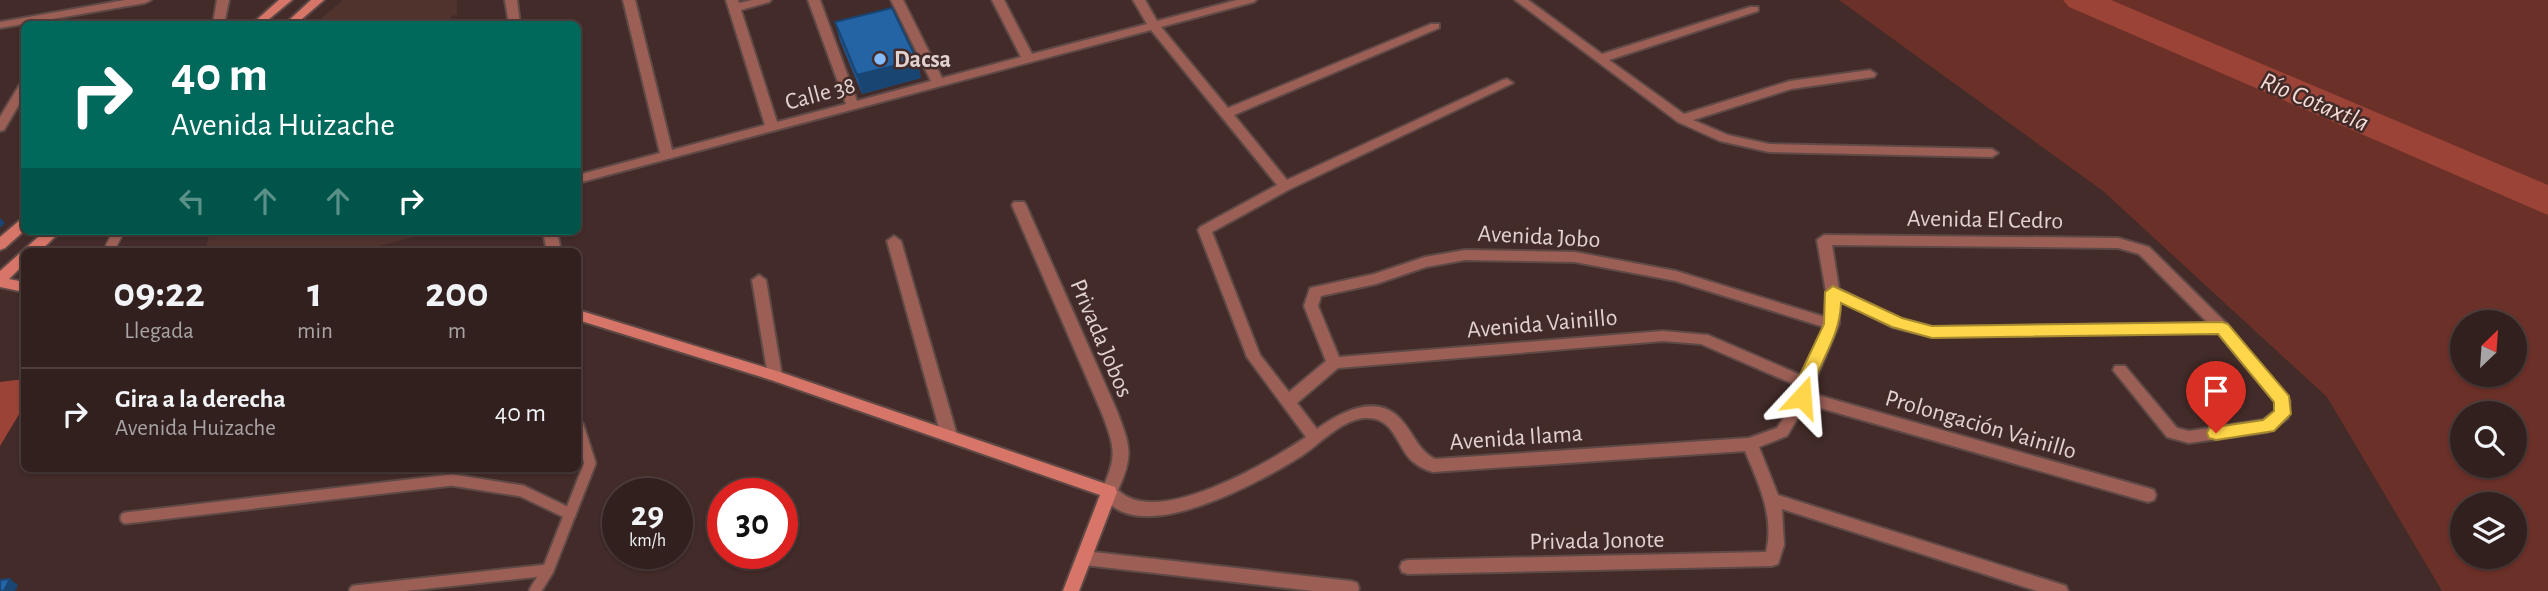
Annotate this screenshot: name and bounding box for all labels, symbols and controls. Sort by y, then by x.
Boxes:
place label: Dacsa [894,48,951,72]
icon: right [56,49,147,140]
text: 40 m [171,51,268,100]
marker: Dacsa [872,51,888,67]
water label: Río Cotaxtla [2257,68,2372,136]
street label: Calle 38 [783,73,858,115]
text: Avenida Huizache [171,109,395,141]
icon: left [173,182,211,220]
icon: ahead [246,182,284,220]
icon: ahead [319,182,357,220]
icon: right [392,182,430,220]
street label: Avenida El Cedro [1907,207,2063,233]
street label: Avenida Jobo [1477,222,1601,252]
text: 09:22 [113,272,205,314]
text: 1 [307,272,322,314]
text: 200 [425,272,489,314]
street label: Privada Jobos [1065,276,1137,401]
street label: Avenida Vainillo [1466,305,1618,343]
north arrow [2450,310,2527,387]
map controls [2450,310,2527,569]
text: Llegada [124,320,194,343]
text: min [297,320,333,343]
text: m [448,320,466,343]
position arrow [1765,360,1839,434]
pin [2186,361,2246,433]
icon: arrive [2197,372,2235,410]
text: Gira a la derecha [115,386,286,412]
street label: Prolongación Vainillo [1882,386,2079,464]
icon: right [56,395,94,433]
text: 40 m [495,400,546,426]
button: search [2450,401,2527,478]
text: Avenida Huizache [115,417,276,440]
street label: Avenida Ilama [1449,421,1583,455]
speed limit sign: 30 [707,478,798,569]
button: layers [2450,492,2527,569]
text: 29 [631,497,664,532]
street label: Privada Jonote [1529,528,1665,554]
text: km/h [629,532,666,550]

